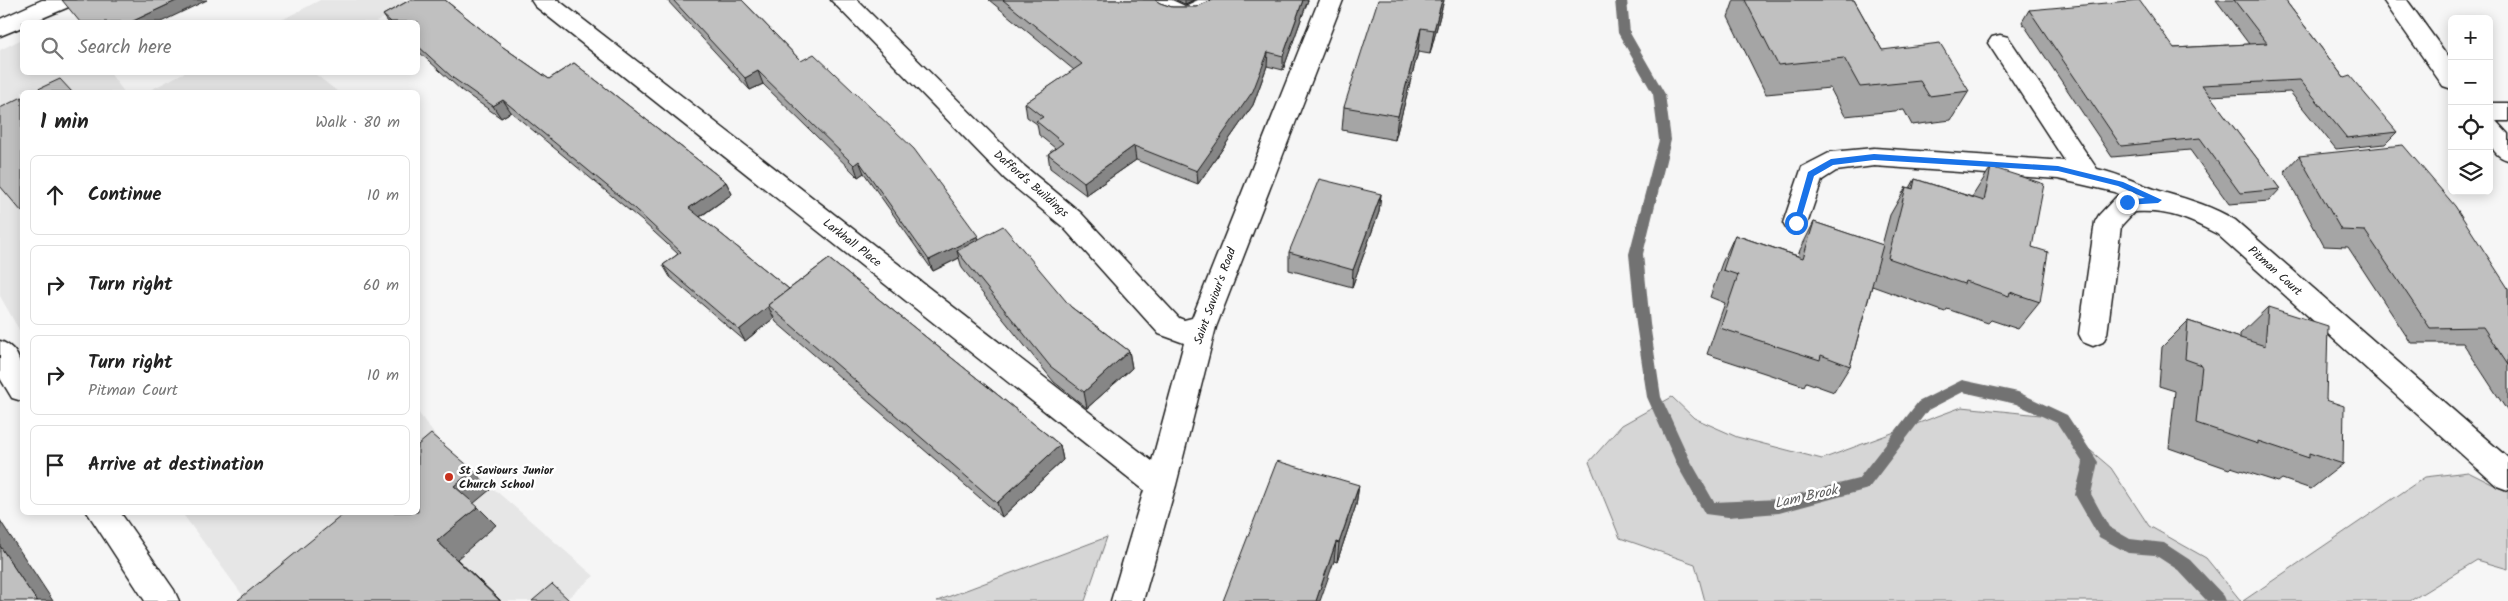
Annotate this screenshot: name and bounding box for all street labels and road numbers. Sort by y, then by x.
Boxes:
street label: Dafford's Buildings [989,146,1073,222]
street label: Larkhall Place [818,214,886,273]
street label: Pitman Court [2244,241,2307,301]
street label: Saint Saviour's Road [1189,244,1242,347]

